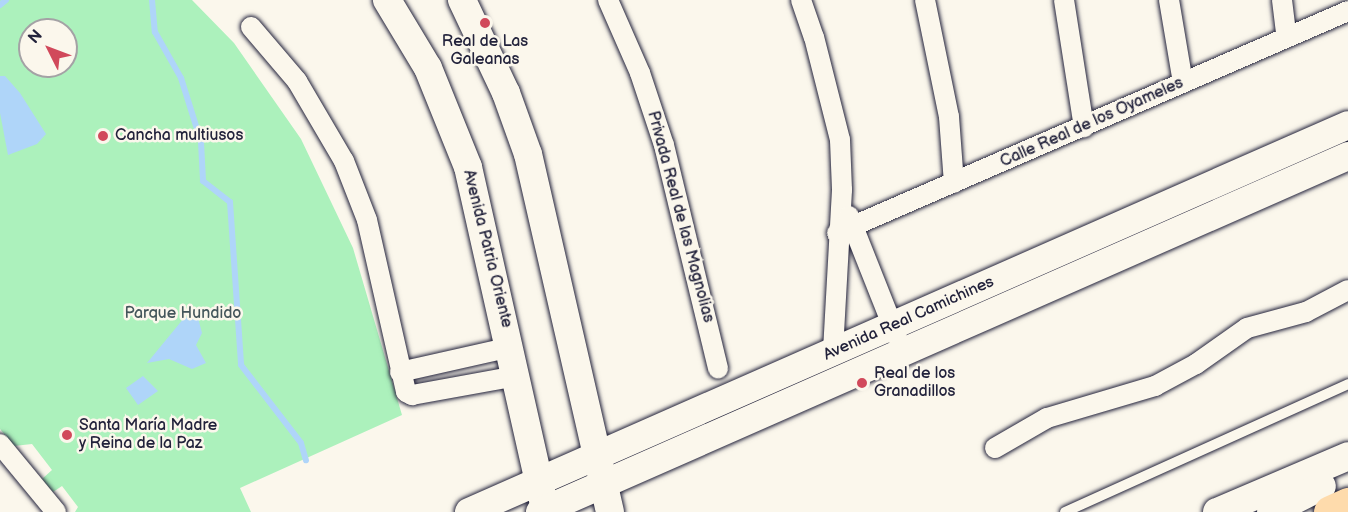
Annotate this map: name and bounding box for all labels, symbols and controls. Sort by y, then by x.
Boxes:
marker: Real de Las Galeanas [478,16,492,30]
north arrow [18,18,78,78]
text: N [25,26,47,48]
place label: Real de Las Galeanas [442,32,528,70]
street label: Calle Real de los Oyameles [997,74,1187,172]
street label: Privada Real de las Magnolias [642,109,718,325]
place label: Cancha multiusos [115,126,243,146]
marker: Cancha multiusos [96,129,110,143]
street label: Avenida Patria Oriente [458,168,516,330]
street label: Avenida Real Camichines [821,273,997,365]
park label: Parque Hundido [125,304,241,324]
place label: Real de los Granadillos [874,364,956,402]
marker: Real de los Granadillos [855,376,869,390]
place label: Santa María Madre y Reina de la Paz [79,416,217,454]
marker: Santa María Madre y Reina de la Paz [60,428,74,442]

